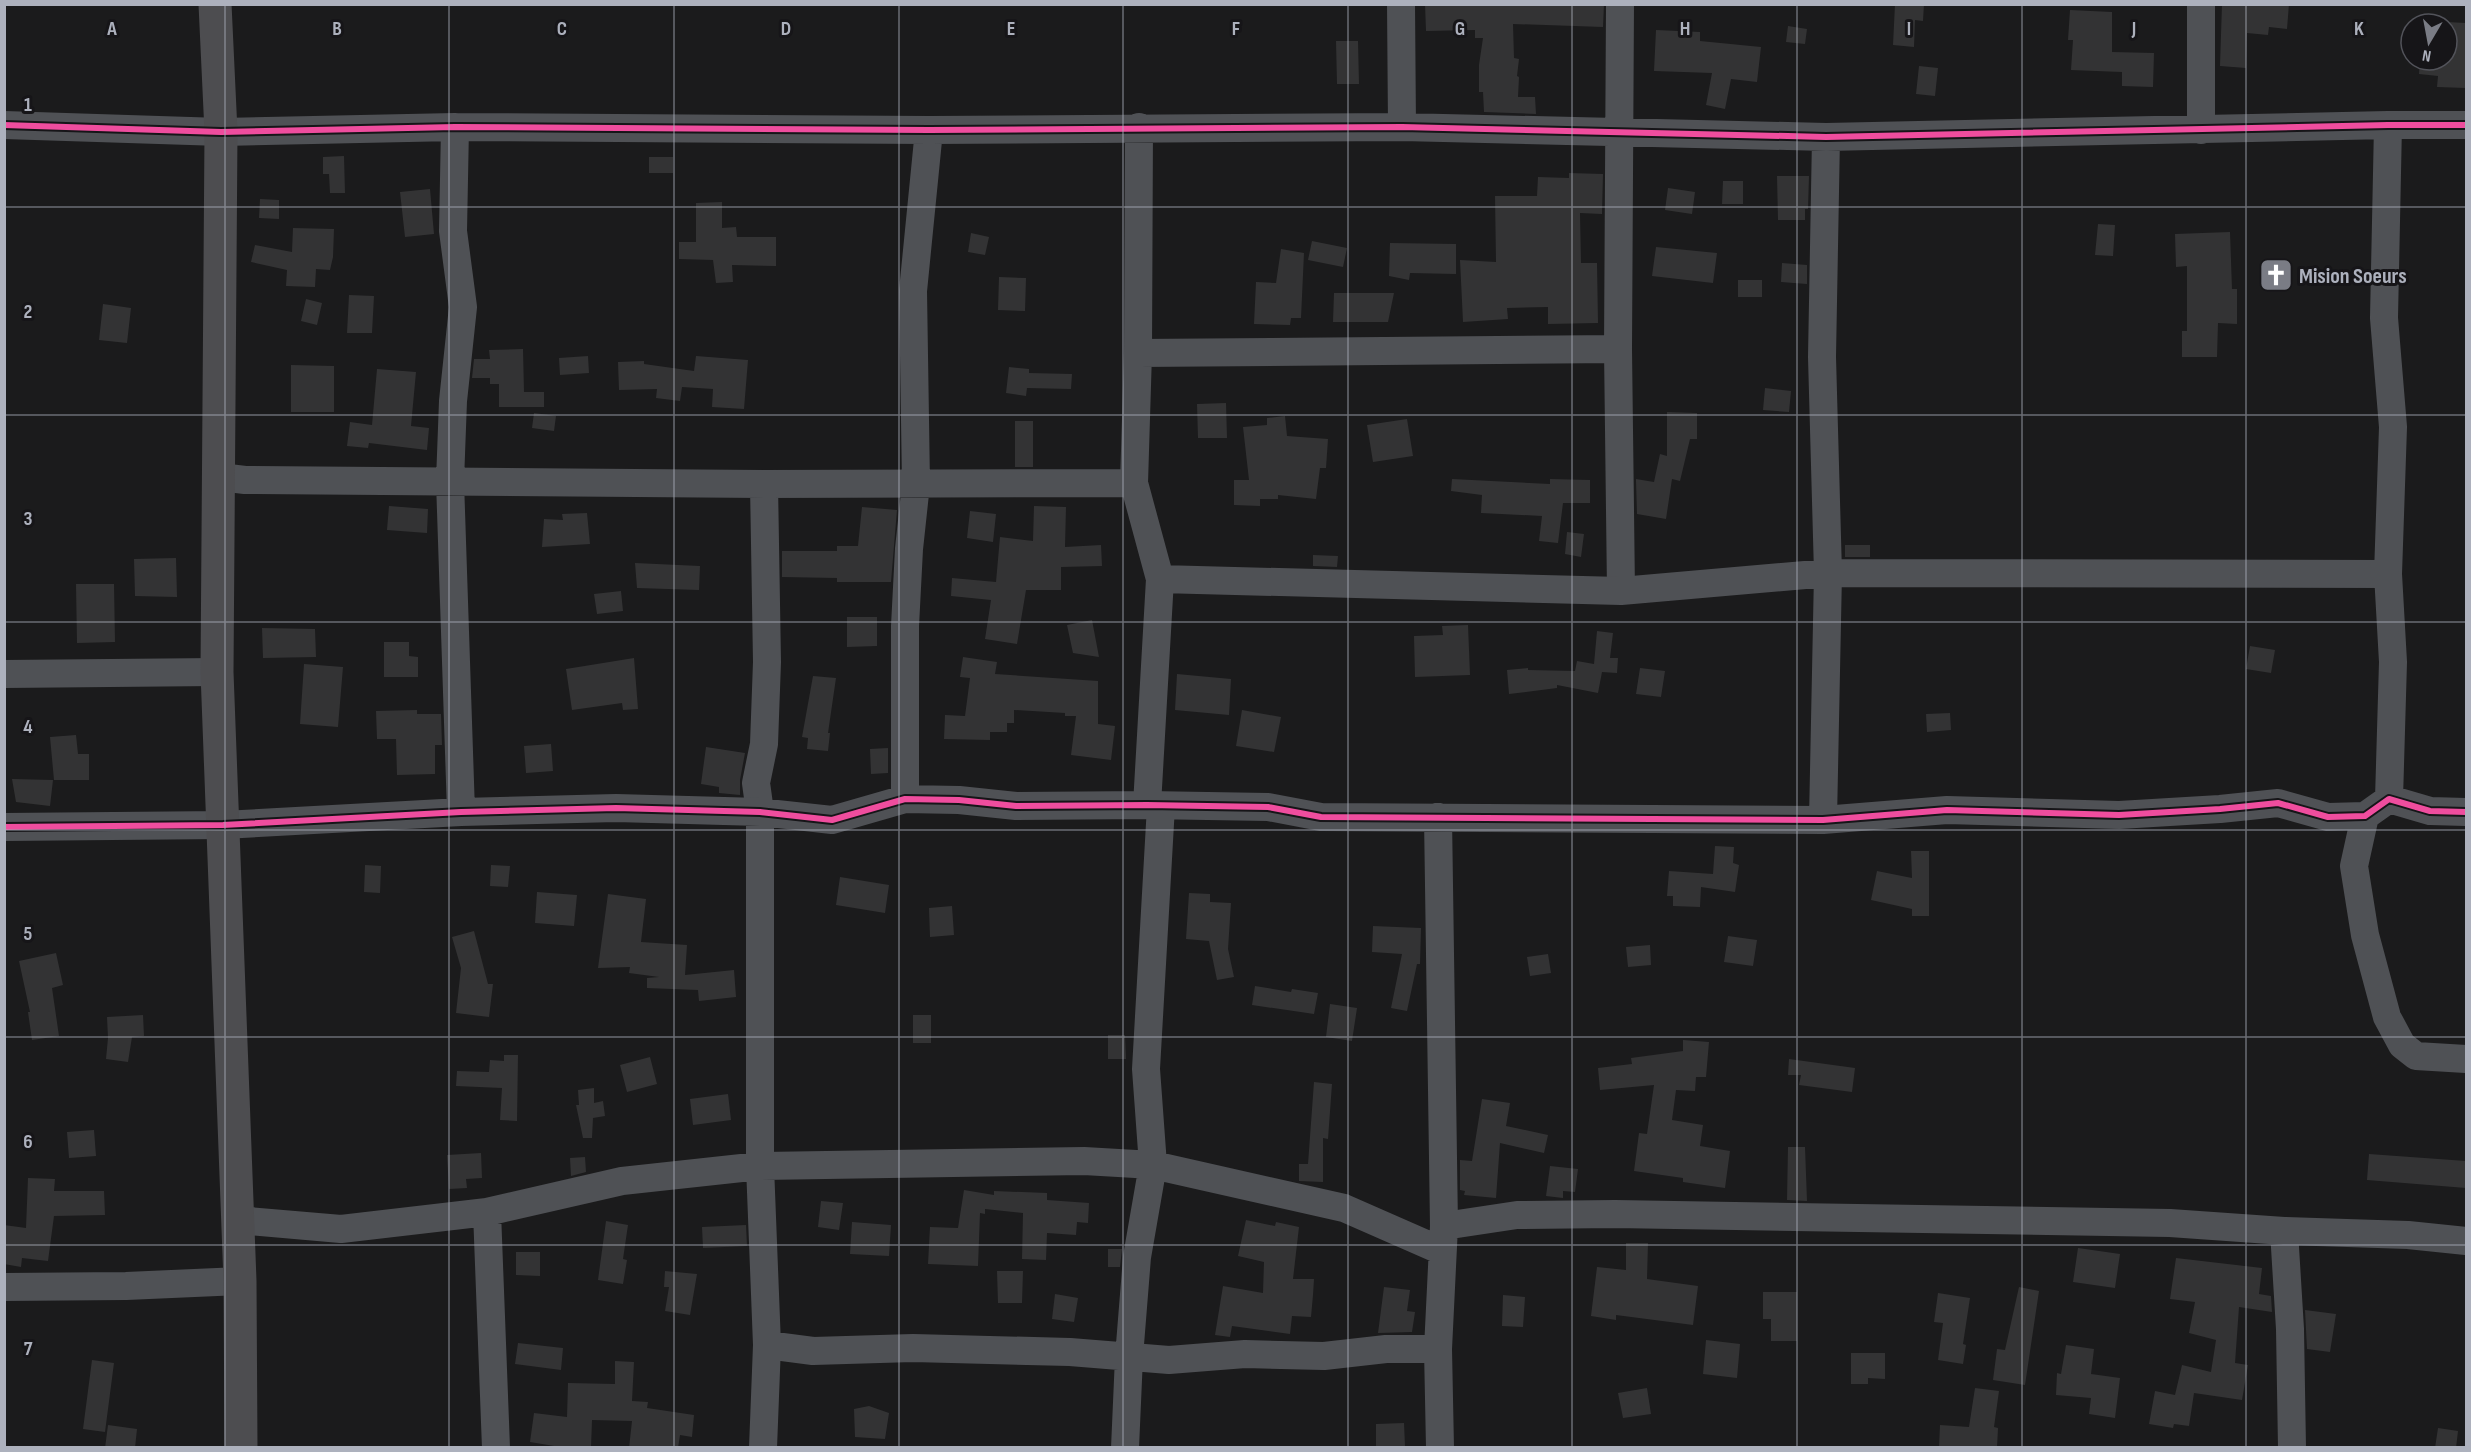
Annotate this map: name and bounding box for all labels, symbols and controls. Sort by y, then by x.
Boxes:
north arrow [2399,12,2459,72]
text: A [106,17,117,41]
text: B [332,17,342,41]
text: C [557,17,567,41]
text: D [781,17,791,41]
text: E [1007,17,1015,41]
text: F [1232,17,1240,41]
text: G [1455,17,1465,41]
text: H [1680,17,1690,41]
text: I [1907,17,1911,41]
text: J [2131,17,2136,41]
text: K [2354,17,2364,41]
text: N [2421,45,2433,65]
text: 1 [24,93,32,117]
church icon: Mision Soeurs [2258,257,2294,293]
place label: Mision Soeurs [2299,263,2407,290]
text: 2 [24,300,32,324]
text: 3 [24,507,33,531]
text: 4 [23,715,33,739]
text: 5 [24,922,33,946]
text: 6 [23,1130,33,1154]
text: 7 [24,1337,33,1361]

